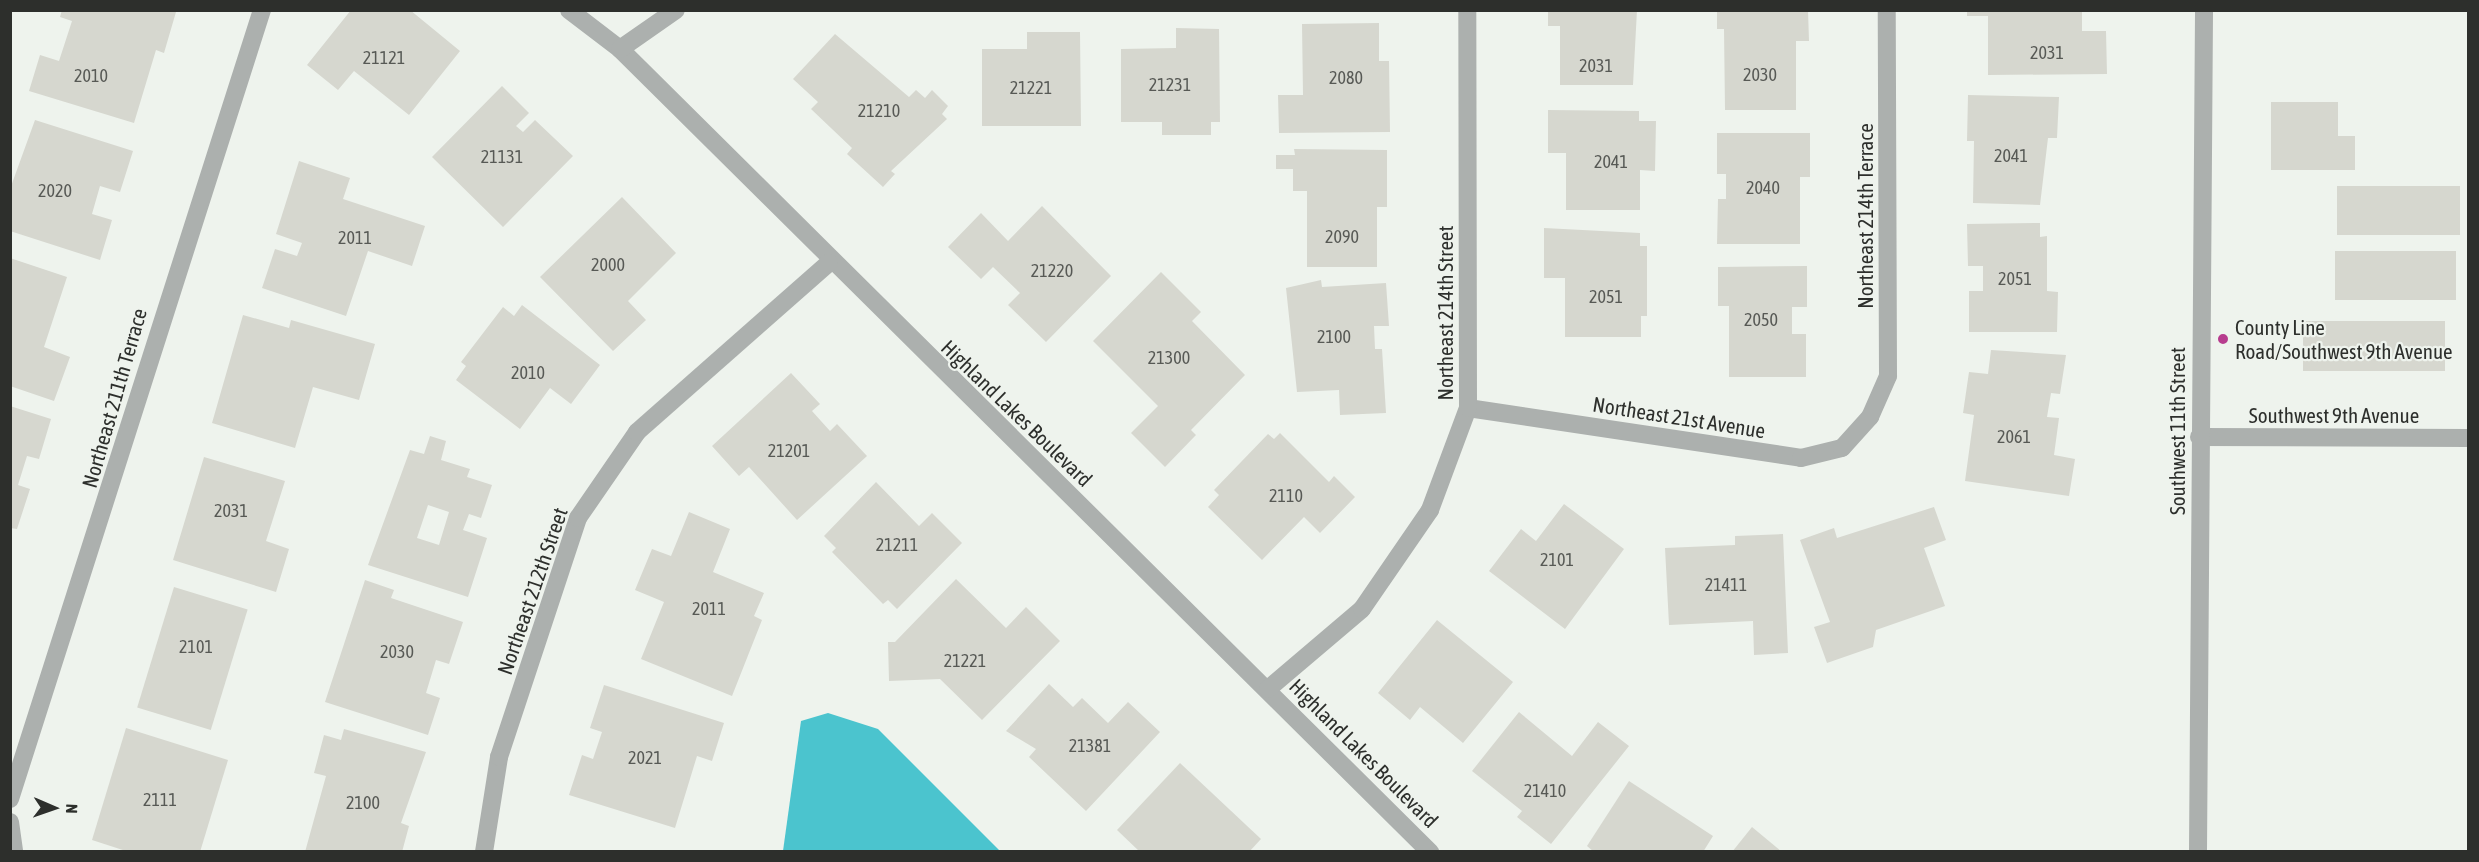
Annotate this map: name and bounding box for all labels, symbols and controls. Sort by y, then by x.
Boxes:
house number: 2031 [2030,42,2064,64]
house number: 21121 [363,47,405,69]
house number: 2031 [1579,55,1613,77]
house number: 2030 [1743,64,1777,86]
house number: 2010 [74,65,108,87]
house number: 2080 [1329,67,1363,89]
house number: 21231 [1149,74,1191,96]
house number: 21221 [1010,77,1052,99]
house number: 21210 [858,100,900,122]
street label: Northeast 214th Terrace [1852,123,1878,309]
house number: 2041 [1994,145,2028,167]
house number: 21131 [481,146,523,168]
house number: 2041 [1594,151,1628,173]
house number: 2040 [1746,177,1780,199]
house number: 2020 [38,180,72,202]
house number: 2090 [1325,226,1359,248]
street label: Northeast 214th Street [1432,226,1458,400]
house number: 2011 [338,227,372,249]
house number: 2000 [591,254,625,276]
house number: 21220 [1031,260,1073,282]
house number: 2051 [1998,268,2032,290]
house number: 2051 [1589,286,1623,308]
street label: Northeast 211th Terrace [76,305,152,491]
house number: 2050 [1744,309,1778,331]
place label: County Line Road/Southwest 9th Avenue [2235,314,2453,364]
house number: 2100 [1317,326,1351,348]
marker: County Line Road/Southwest 9th Avenue [2216,332,2230,346]
street label: Highland Lakes Boulevard [936,334,1098,492]
house number: 21300 [1148,347,1190,369]
street label: Southwest 11th Street [2164,347,2190,515]
house number: 2010 [511,362,545,384]
street label: Northeast 21st Avenue [1591,391,1767,443]
street label: Southwest 9th Avenue [2249,402,2419,428]
house number: 2061 [1997,426,2031,448]
house number: 21201 [768,440,810,462]
house number: 2110 [1269,485,1303,507]
house number: 2031 [214,500,248,522]
street label: Northeast 212th Street [492,504,572,678]
house number: 21211 [876,534,918,556]
house number: 2101 [1540,549,1574,571]
house number: 21411 [1705,574,1747,596]
house number: 2011 [692,598,726,620]
house number: 2101 [179,636,213,658]
house number: 2030 [380,641,414,663]
house number: 21221 [944,650,986,672]
street label: Highland Lakes Boulevard [1284,673,1444,833]
house number: 21381 [1069,735,1111,757]
house number: 2021 [628,747,662,769]
north arrow [24,778,84,838]
house number: 21410 [1524,780,1566,802]
house number: 2111 [143,789,177,811]
house number: 2100 [346,792,380,814]
text: N [63,804,81,814]

